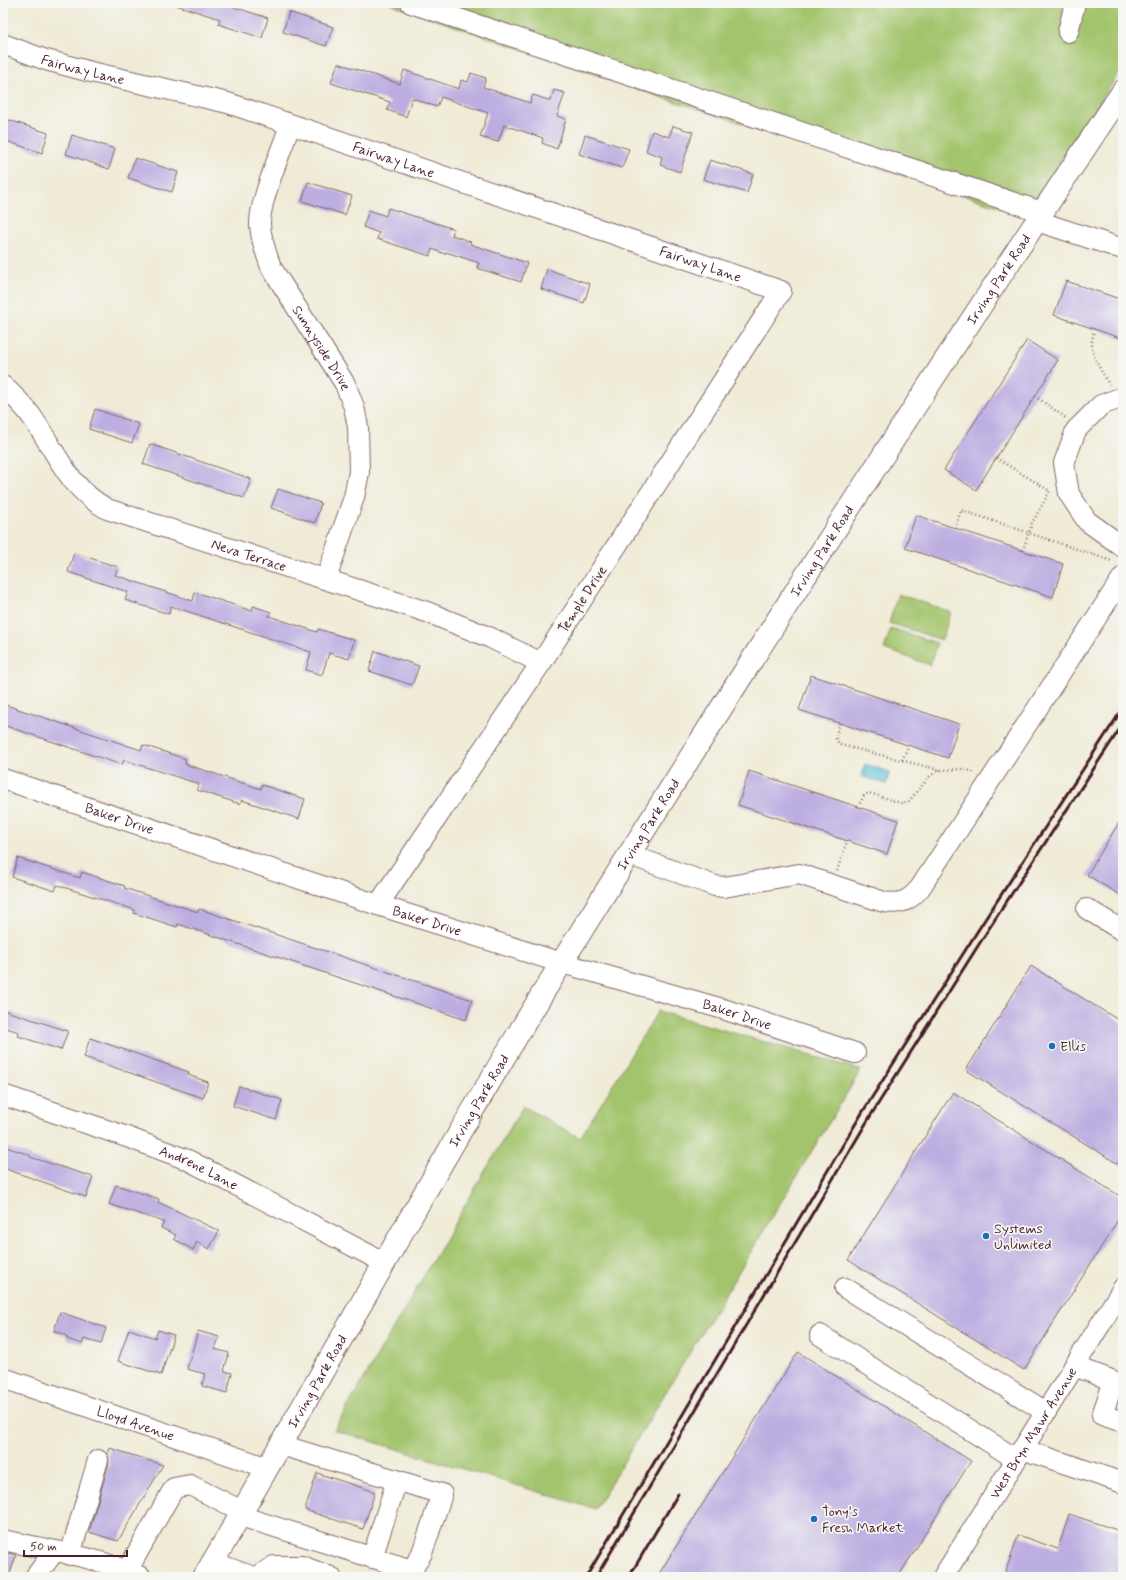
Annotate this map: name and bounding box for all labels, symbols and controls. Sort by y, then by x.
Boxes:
street label: Fairway Lane [38,51,126,89]
street label: Fairway Lane [350,138,437,183]
street label: Irving Park Road [963,231,1035,328]
street label: Fairway Lane [657,242,743,287]
street label: Sunnyside Drive [288,302,355,393]
street label: Irving Park Road [787,502,858,600]
street label: Neva Terrace [209,535,289,576]
street label: Temple Drive [554,562,611,637]
street label: Irving Park Road [613,776,684,874]
street label: Baker Drive [83,799,156,839]
street label: Baker Drive [390,902,464,941]
street label: Baker Drive [700,996,774,1035]
place label: Ellis [1060,1038,1086,1056]
marker: Ellis [1047,1041,1057,1051]
street label: Irving Park Road [445,1051,514,1151]
street label: Andrene Lane [157,1142,241,1195]
place label: Systems Unlimited [994,1220,1051,1254]
marker: Systems Unlimited [981,1231,991,1241]
street label: Irving Park Road [284,1332,352,1432]
street label: West Bryn Mawr Avenue [986,1364,1081,1502]
street label: Lloyd Avenue [94,1402,176,1445]
place label: Tony's Fresh Market [822,1503,904,1537]
marker: Tony's Fresh Market [809,1514,819,1524]
scale bar [24,1532,127,1558]
text: 50 m [30,1539,57,1555]

